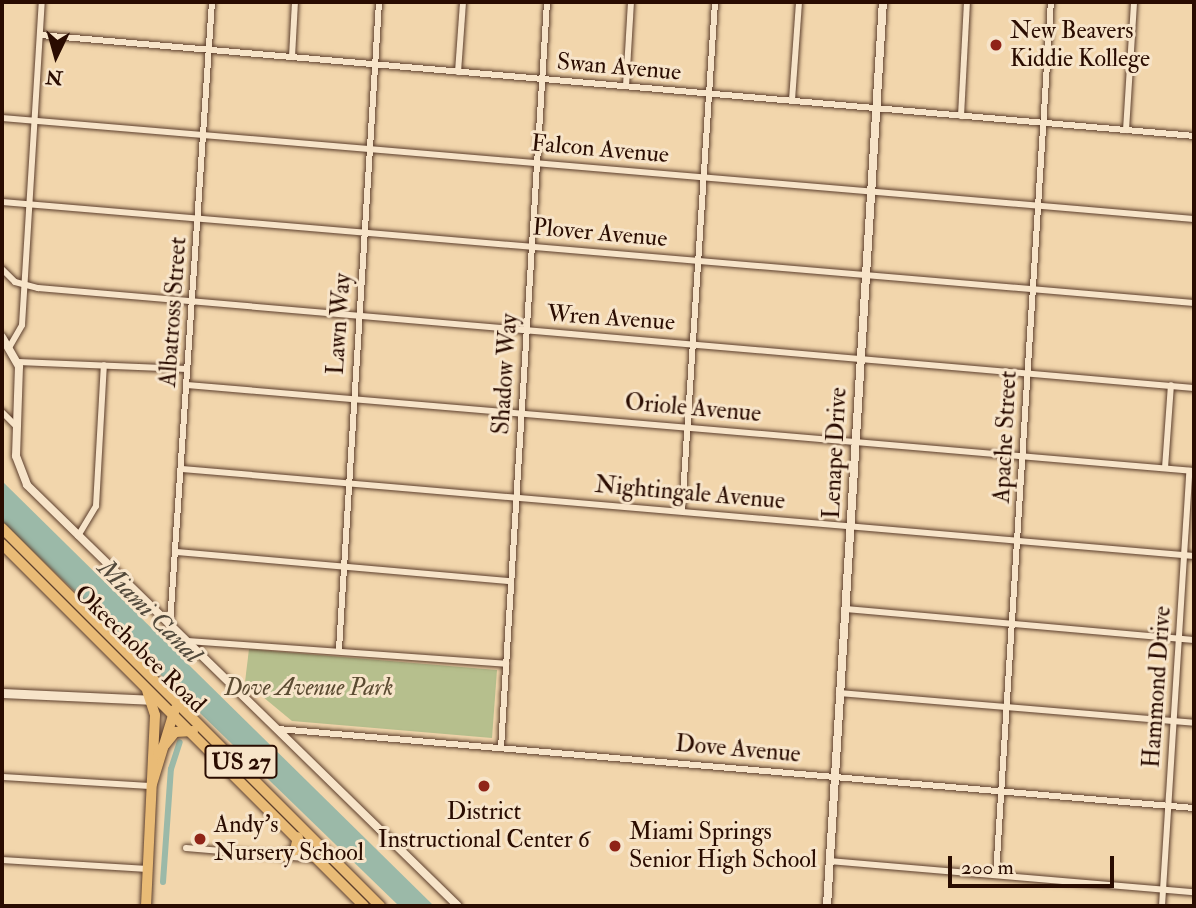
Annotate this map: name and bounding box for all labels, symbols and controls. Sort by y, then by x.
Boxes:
place label: New Beavers Kiddie Kollege [1010,17,1150,73]
north arrow [21,21,91,91]
marker: New Beavers Kiddie Kollege [988,37,1004,53]
street label: Swan Avenue [556,47,682,87]
text: N [45,64,64,90]
street label: Falcon Avenue [530,129,670,169]
street label: Plover Avenue [531,213,669,253]
street label: Albatross Street [153,236,193,388]
street label: Lawn Way [321,272,357,376]
street label: Wren Avenue [546,299,676,337]
street label: Shadow Way [486,312,524,436]
street label: Apache Street [987,370,1023,504]
street label: Lenape Drive [817,386,853,520]
street label: Oriole Avenue [624,388,762,428]
street label: Nightingale Avenue [594,470,786,516]
water label: Miami Canal [91,554,207,670]
street label: Okeechobee Road [68,579,212,719]
street label: Hammond Drive [1137,605,1177,769]
park label: Dove Avenue Park [225,674,393,702]
street label: Dove Avenue [674,729,802,769]
road number: US 27 [204,742,278,782]
marker: District Instructional Center 6 [476,778,492,794]
place label: District Instructional Center 6 [378,798,590,854]
place label: Andy's Nursery School [214,811,364,867]
place label: Miami Springs Senior High School [629,818,817,874]
marker: Andy's Nursery School [192,831,208,847]
marker: Miami Springs Senior High School [607,838,623,854]
scale bar [951,842,1117,886]
text: 200 m [961,854,1014,881]

